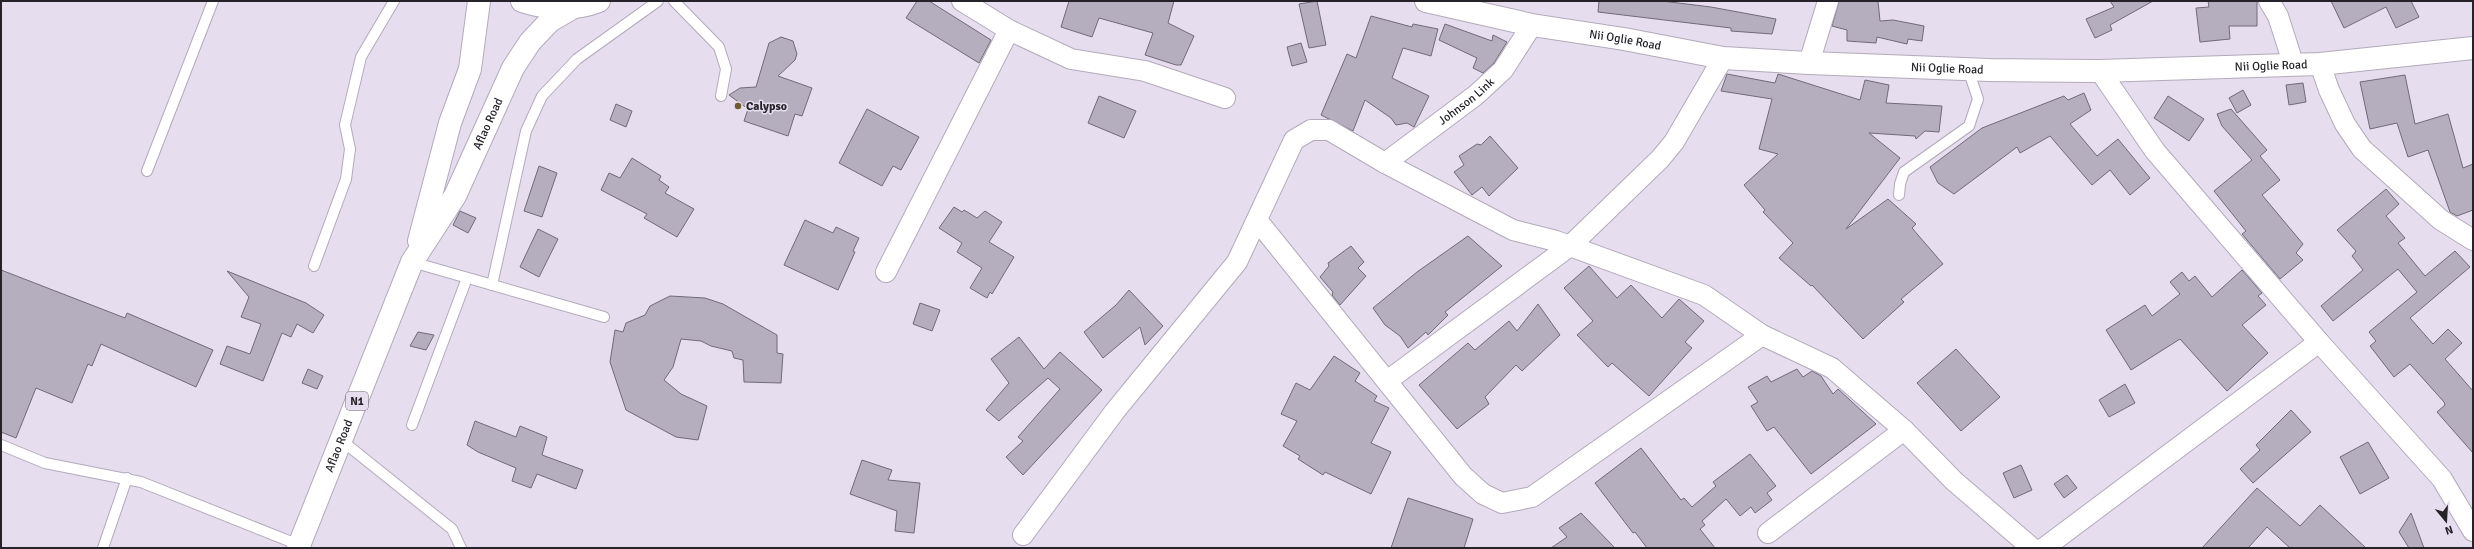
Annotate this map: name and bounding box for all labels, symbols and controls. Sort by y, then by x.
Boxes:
street label: Nii Oglie Road [1588,26,1662,53]
street label: Nii Oglie Road [2235,57,2308,74]
street label: Nii Oglie Road [1911,59,1984,77]
street label: Johnson Link [1435,75,1497,128]
street label: Aflao Road [470,95,506,152]
place label: Calypso [746,99,787,114]
marker: Calypso [733,101,743,111]
road number: N1 [346,392,368,410]
street label: Aflao Road [322,417,356,474]
north arrow [2426,501,2466,541]
text: N [2443,523,2455,537]

